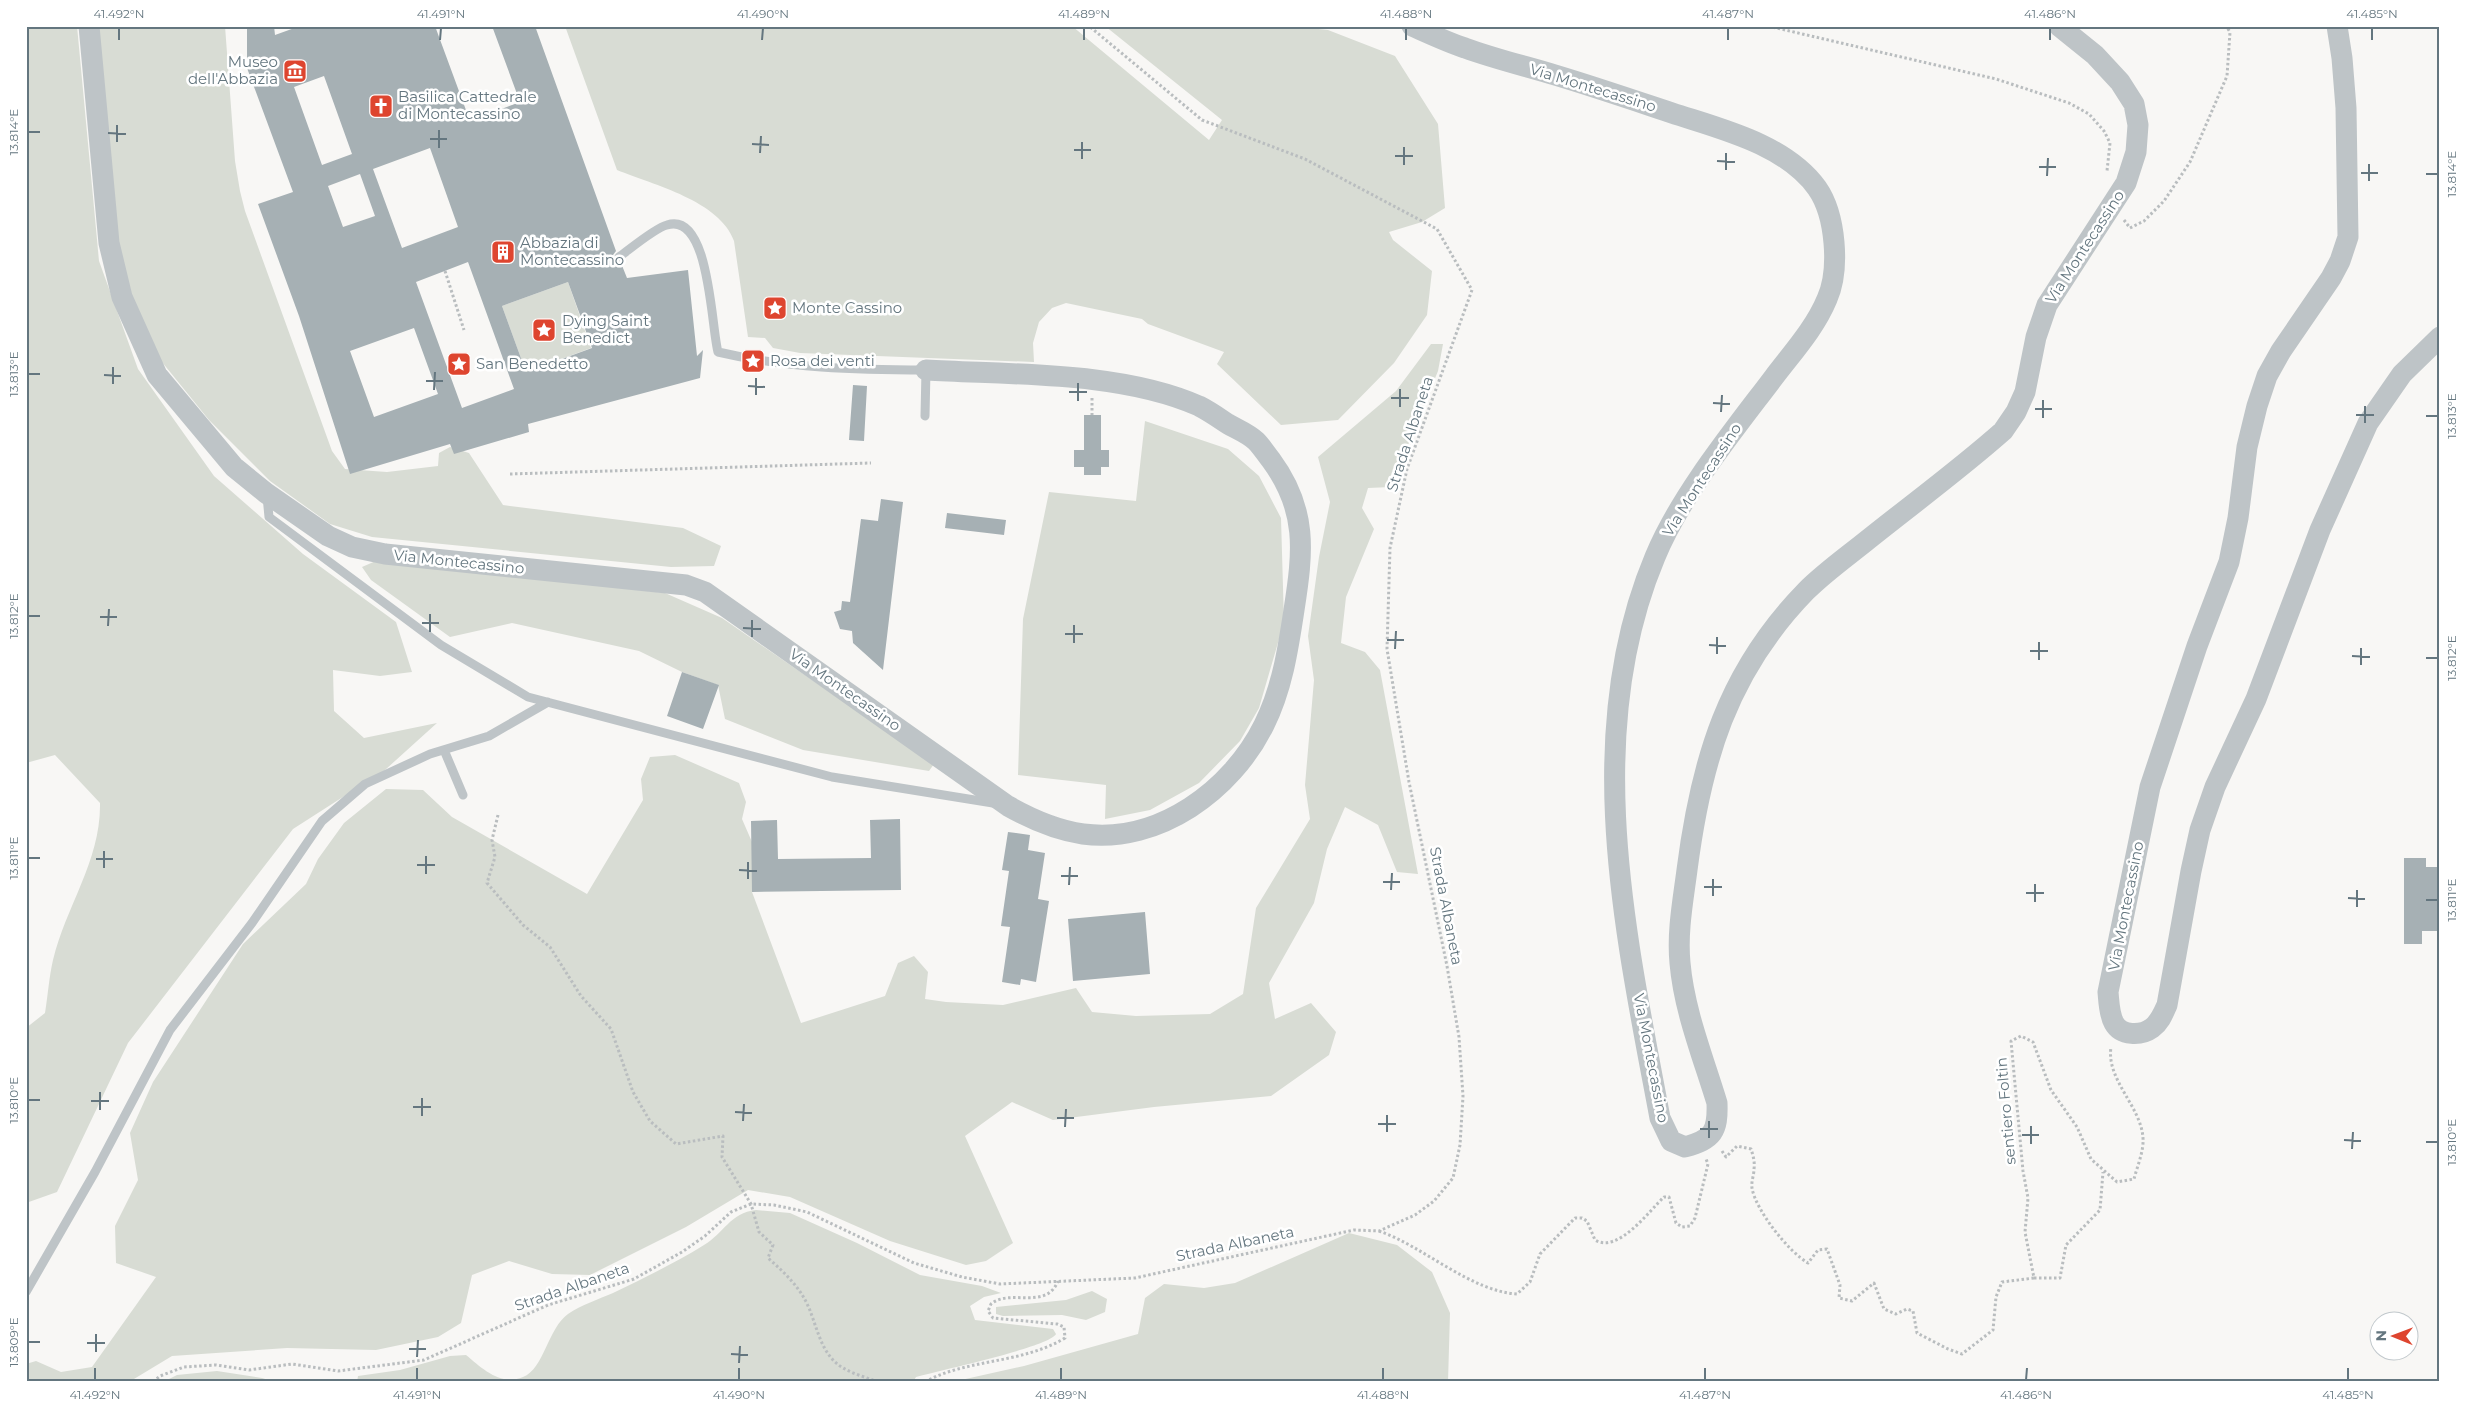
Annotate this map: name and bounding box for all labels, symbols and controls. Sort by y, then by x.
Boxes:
text: 41.492°N [93,6,145,21]
text: 41.491°N [417,6,465,21]
text: 41.490°N [737,6,789,21]
text: 41.489°N [1058,6,1110,21]
text: 41.488°N [1380,6,1432,21]
text: 41.487°N [1702,6,1754,21]
text: 41.486°N [2024,6,2076,21]
text: 41.485°N [2346,6,2398,21]
place label: Museo dell'Abbazia [188,52,278,88]
museum icon: Museo dell'Abbazia [282,58,308,84]
street label: Via Montecassino [1528,59,1659,116]
place label: Basilica Cattedrale di Montecassino [398,87,536,123]
church icon: Basilica Cattedrale di Montecassino [368,93,394,119]
text: 13.814°E [6,109,21,155]
text: 13.814°E [2444,151,2459,197]
street label: Via Montecassino [2041,187,2128,307]
place label: Abbazia di Montecassino [520,233,624,269]
building icon: Abbazia di Montecassino [490,239,516,265]
place icon: Monte Cassino [762,295,788,321]
place label: Monte Cassino [792,298,902,317]
place label: Dying Saint Benedict [562,311,649,347]
place icon: Dying Saint Benedict [531,317,557,343]
place icon: Rosa dei venti [740,348,766,374]
text: 13.813°E [6,351,21,397]
place icon: San Benedetto [446,351,472,377]
place label: Rosa dei venti [770,351,875,370]
place label: San Benedetto [476,354,588,373]
street label: Strada Albaneta [1382,374,1437,494]
text: 13.813°E [2444,393,2459,439]
street label: Via Montecassino [1658,420,1745,540]
street label: Via Montecassino [393,545,525,578]
text: 13.812°E [6,593,21,639]
text: 13.812°E [2444,635,2459,681]
street label: Via Montecassino [786,644,905,735]
text: 13.811°E [6,836,21,880]
street label: Via Montecassino [2104,840,2147,972]
street label: Strada Albaneta [1426,845,1467,967]
text: 13.811°E [2444,878,2459,922]
street label: Via Montecassino [1630,992,1673,1124]
street label: sentiero Foltin [1991,1057,2020,1166]
text: 13.810°E [6,1077,21,1123]
text: 13.810°E [2444,1119,2459,1165]
street label: Strada Albaneta [1174,1222,1296,1265]
street label: Strada Albaneta [512,1258,632,1315]
north arrow [2368,1310,2418,1360]
text: 13.809°E [6,1317,21,1367]
text: N [2372,1330,2390,1342]
text: 41.492°N [69,1387,121,1402]
text: 41.491°N [393,1387,441,1402]
text: 41.490°N [713,1387,765,1402]
text: 41.489°N [1035,1387,1087,1402]
text: 41.488°N [1357,1387,1409,1402]
text: 41.487°N [1679,1387,1731,1402]
text: 41.486°N [2000,1387,2052,1402]
text: 41.485°N [2322,1387,2374,1402]

